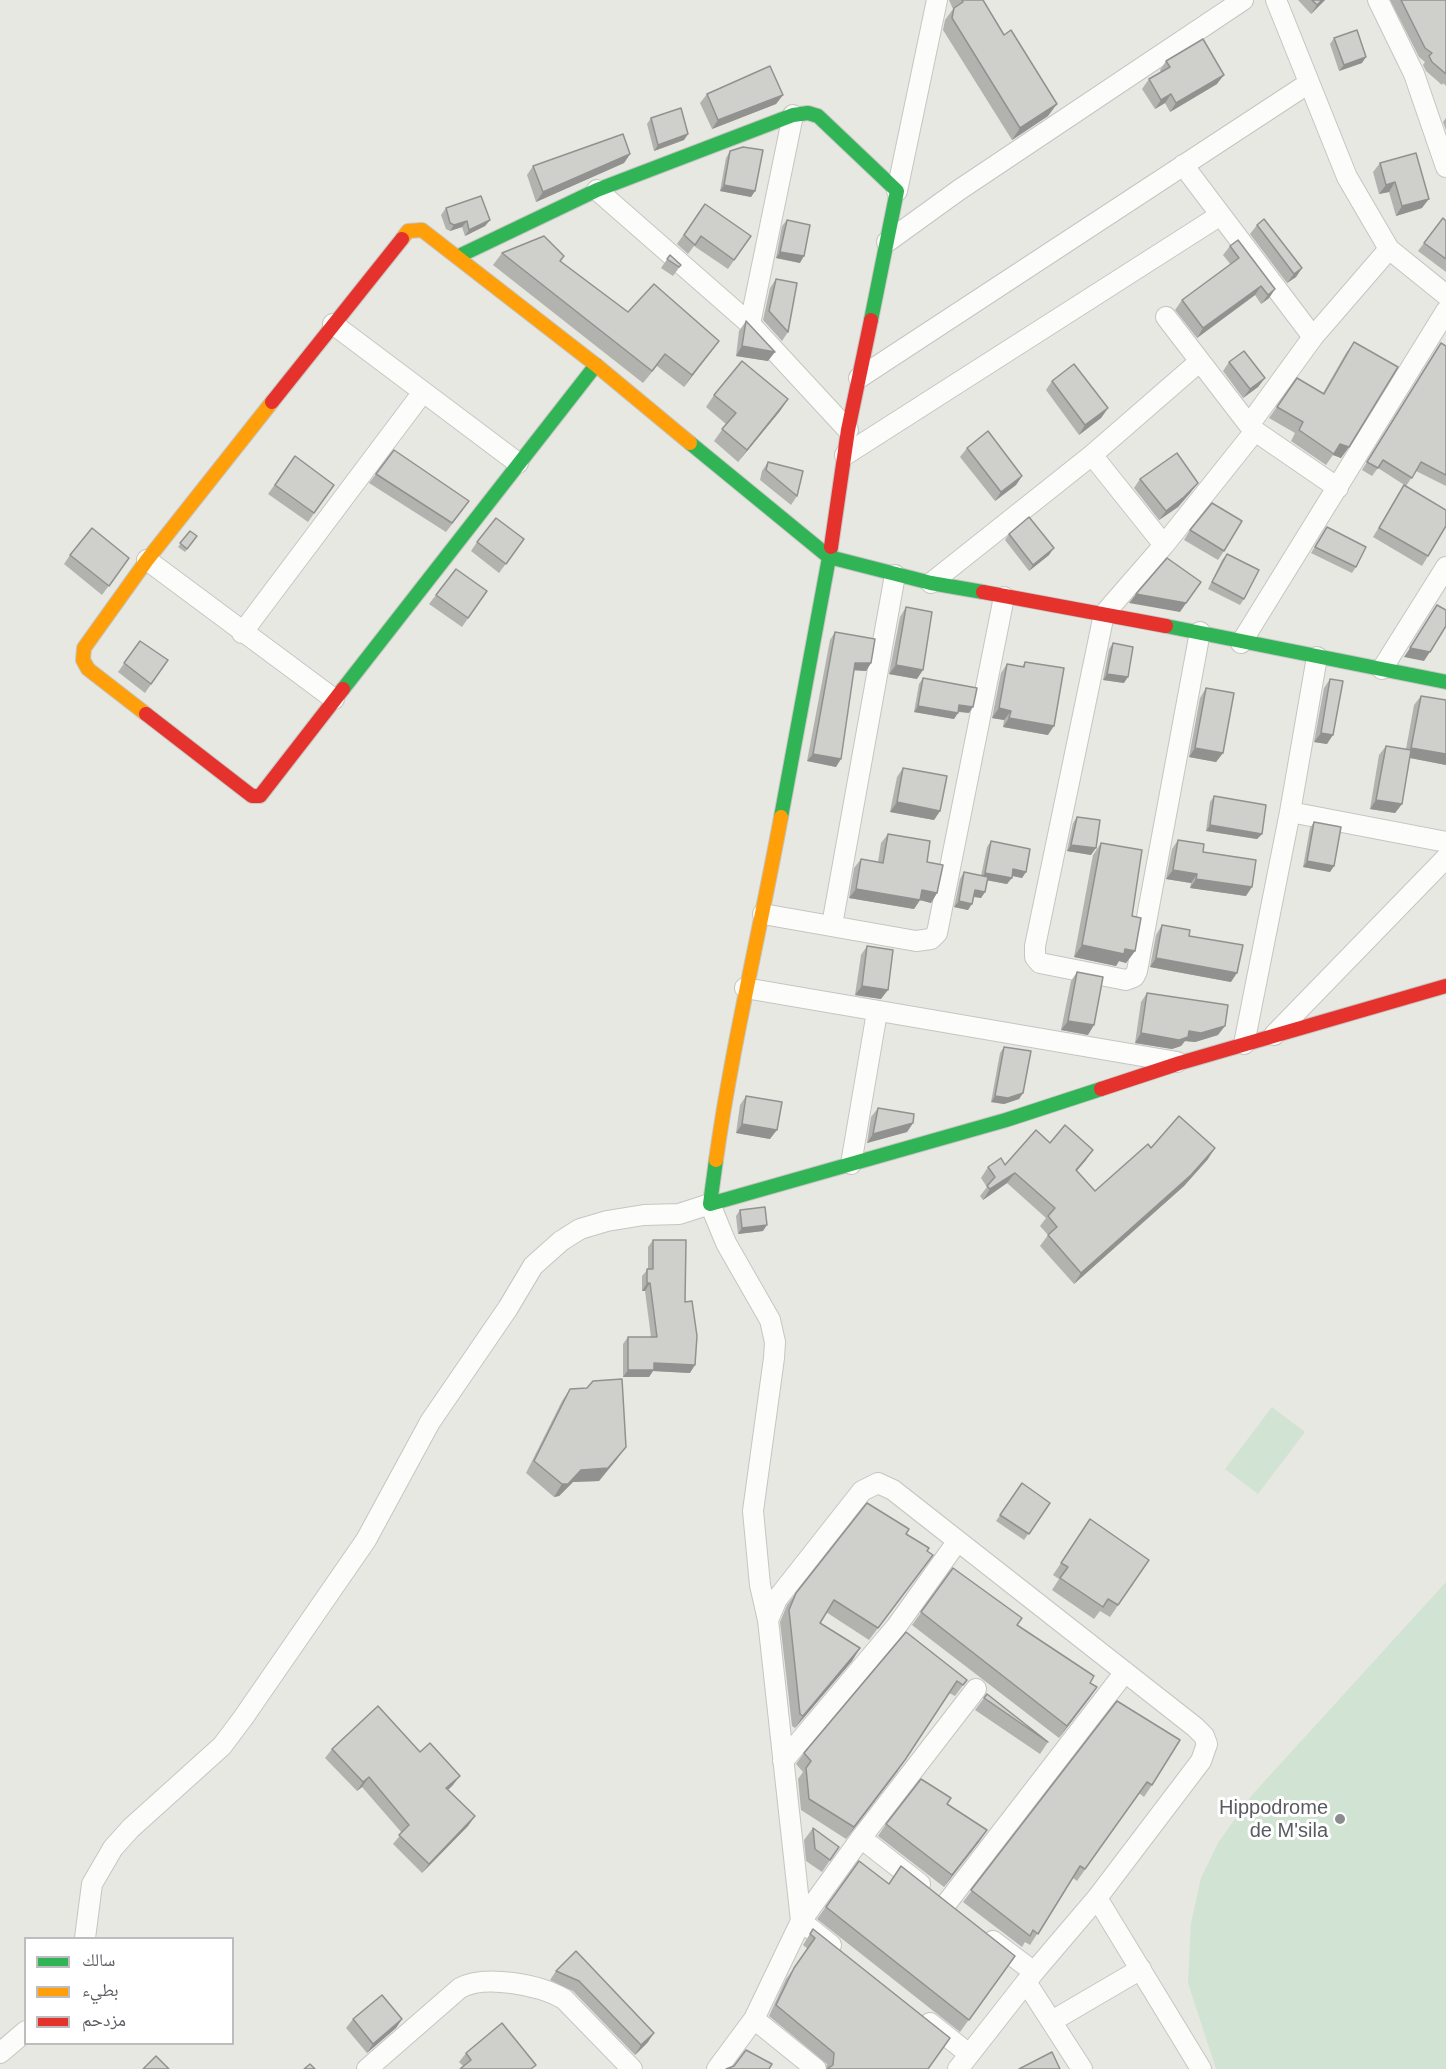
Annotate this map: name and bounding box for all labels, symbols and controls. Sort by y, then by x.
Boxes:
place label: Hippodrome de M'sila [1219,1796,1328,1843]
marker: Hippodrome de M'sila [1333,1812,1347,1826]
legend [24,1937,234,2045]
text: سالك [82,1950,115,1970]
text: بطيء [82,1980,119,2000]
text: مزدحم [82,2010,126,2030]

